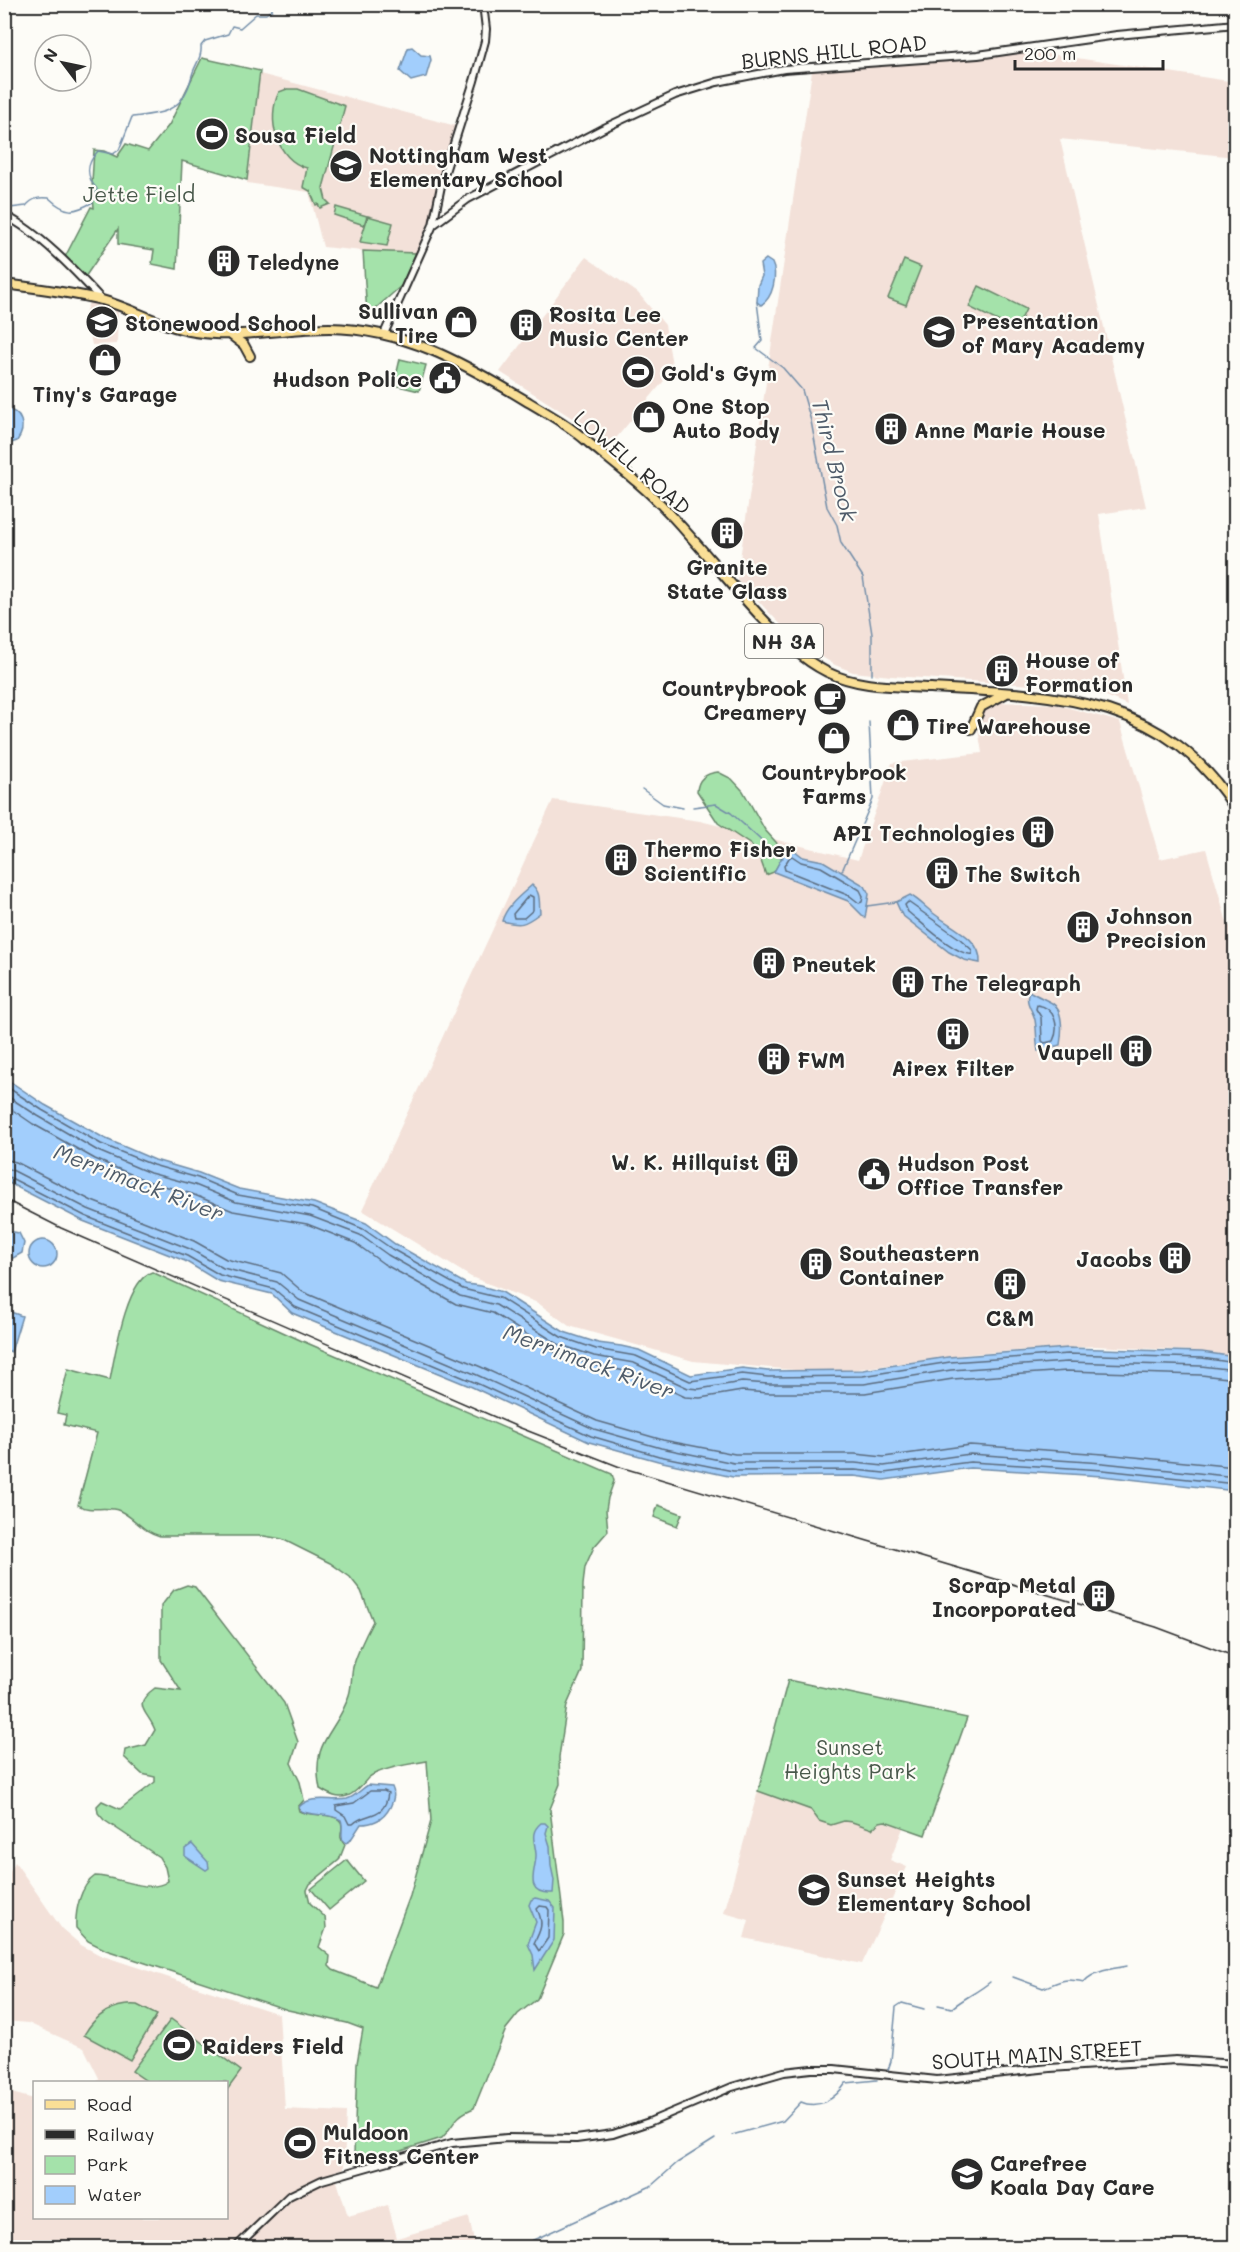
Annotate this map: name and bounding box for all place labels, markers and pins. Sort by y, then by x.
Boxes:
sports icon: Sousa Field [194,116,230,152]
place label: Sousa Field [235,121,356,148]
place label: Nottingham West Elementary School [369,141,563,193]
school or university icon: Nottingham West Elementary School [328,148,364,184]
building icon: Teledyne [206,243,242,279]
place label: Teledyne [247,248,339,276]
place label: Sullivan Tire [358,297,438,348]
place label: Rosita Lee Music Center [549,300,689,351]
school or university icon: Stonewood School [84,304,120,340]
shop icon: Sullivan Tire [443,304,479,340]
building icon: Rosita Lee Music Center [508,307,544,343]
place label: Presentation of Mary Academy [962,307,1145,359]
place label: Stonewood School [125,309,316,336]
school or university icon: Presentation of Mary Academy [921,314,957,350]
shop icon: Tiny's Garage [87,342,123,378]
sports icon: Gold's Gym [620,354,656,390]
place label: Gold's Gym [661,359,777,387]
public building icon: Hudson Police [427,360,463,396]
place label: Hudson Police [272,365,422,392]
place label: Tiny's Garage [33,380,177,408]
place label: One Stop Auto Body [672,392,780,444]
shop icon: One Stop Auto Body [631,399,667,435]
building icon: Anne Marie House [873,411,909,447]
place label: Anne Marie House [914,416,1106,443]
building icon: Granite State Glass [709,515,745,551]
place label: Granite State Glass [667,553,787,604]
place label: House of Formation [1025,646,1133,697]
building icon: House of Formation [984,653,1020,689]
place label: Countrybrook Creamery [662,674,807,726]
cafe icon: Countrybrook Creamery [812,681,848,717]
shop icon: Tire Warehouse [885,707,921,743]
place label: Tire Warehouse [926,712,1091,739]
shop icon: Countrybrook Farms [816,720,852,756]
place label: Countrybrook Farms [761,758,907,809]
building icon: API Technologies [1020,814,1056,850]
place label: API Technologies [832,819,1015,846]
place label: Thermo Fisher Scientific [644,835,796,886]
building icon: Thermo Fisher Scientific [603,842,639,878]
building icon: The Switch [924,855,960,891]
place label: The Switch [965,860,1080,887]
place label: Johnson Precision [1106,902,1206,953]
building icon: Johnson Precision [1065,909,1101,945]
building icon: Pneutek [751,945,787,981]
place label: Pneutek [792,950,876,977]
building icon: The Telegraph [890,964,926,1000]
place label: The Telegraph [931,969,1081,996]
building icon: Airex Filter [935,1016,971,1052]
building icon: Vaupell [1118,1033,1154,1069]
place label: Vaupell [1037,1038,1113,1065]
building icon: FWM [756,1041,792,1077]
place label: FWM [797,1046,845,1073]
place label: Airex Filter [892,1054,1014,1081]
building icon: W. K. Hillquist [764,1143,800,1179]
place label: W. K. Hillquist [611,1148,759,1175]
place label: Hudson Post Office Transfer [897,1149,1063,1200]
public building icon: Hudson Post Office Transfer [856,1156,892,1192]
place label: Southeastern Container [839,1239,979,1290]
building icon: Jacobs [1157,1240,1193,1276]
place label: Jacobs [1076,1245,1152,1272]
building icon: Southeastern Container [798,1246,834,1282]
building icon: C&M [992,1266,1028,1302]
place label: C&M [986,1304,1034,1331]
place label: Scrap Metal Incorporated [932,1571,1076,1622]
building icon: Scrap Metal Incorporated [1081,1578,1117,1614]
place label: Sunset Heights Elementary School [837,1865,1031,1917]
school or university icon: Sunset Heights Elementary School [796,1872,832,1908]
sports icon: Raiders Field [161,2027,197,2063]
place label: Raiders Field [202,2032,343,2059]
place label: Muldoon Fitness Center [323,2118,479,2169]
sports icon: Muldoon Fitness Center [282,2125,318,2161]
place label: Carefree Koala Day Care [990,2149,1154,2201]
school or university icon: Carefree Koala Day Care [949,2156,985,2192]

